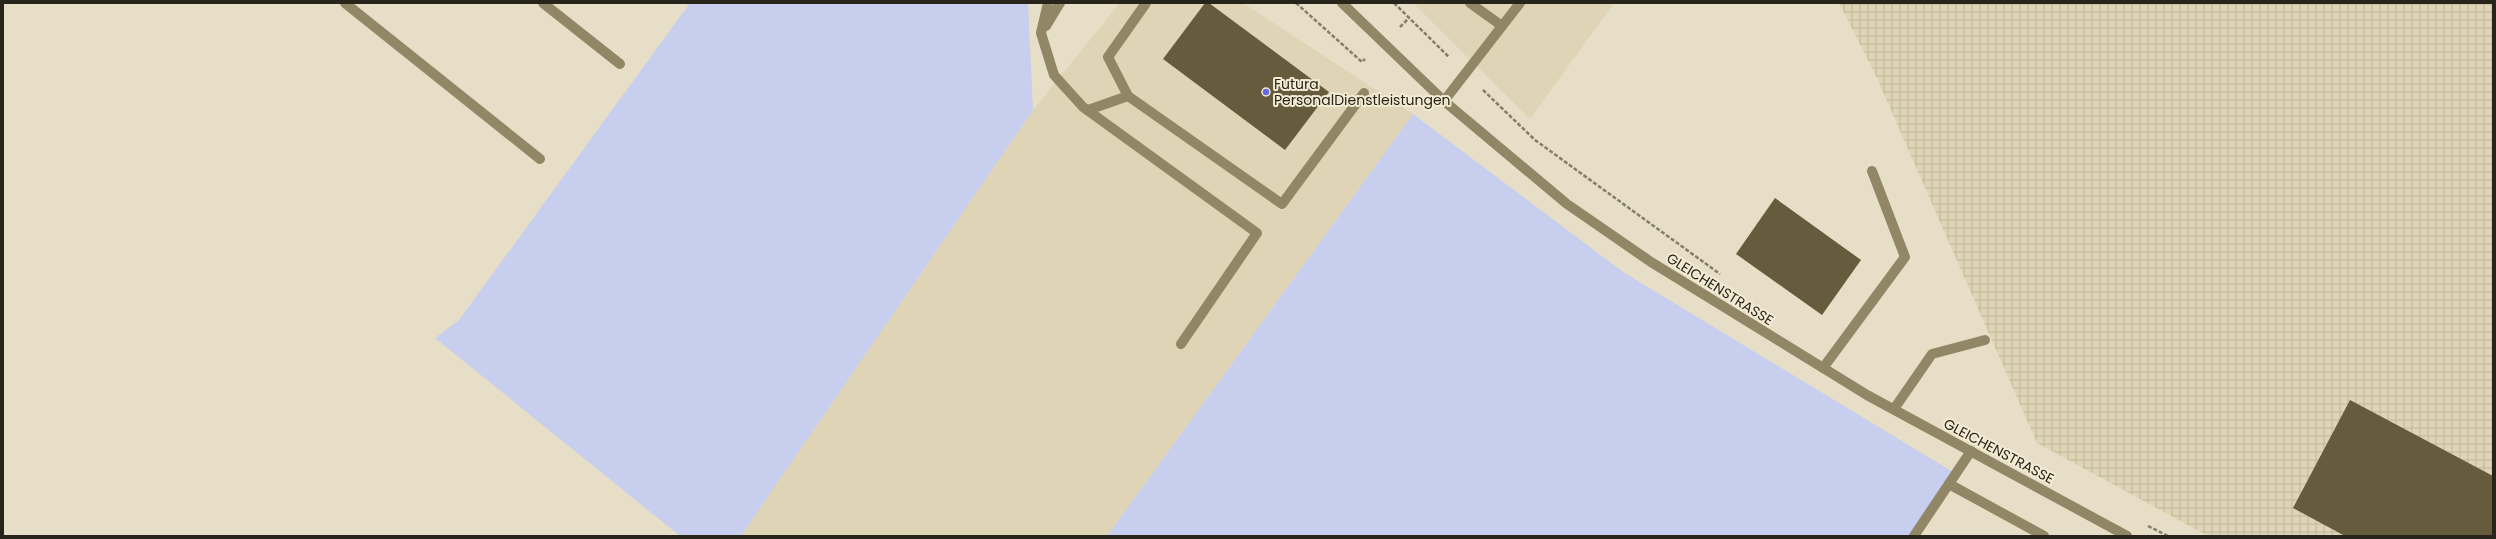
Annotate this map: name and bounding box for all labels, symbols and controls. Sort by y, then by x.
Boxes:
place label: Futura PersonalDienstleistungen [1274,74,1451,110]
marker: Futura PersonalDienstleistungen [1261,87,1271,97]
street label: GLEICHENSTRASSE [1663,248,1777,330]
street label: GLEICHENSTRASSE [1940,413,2058,489]

